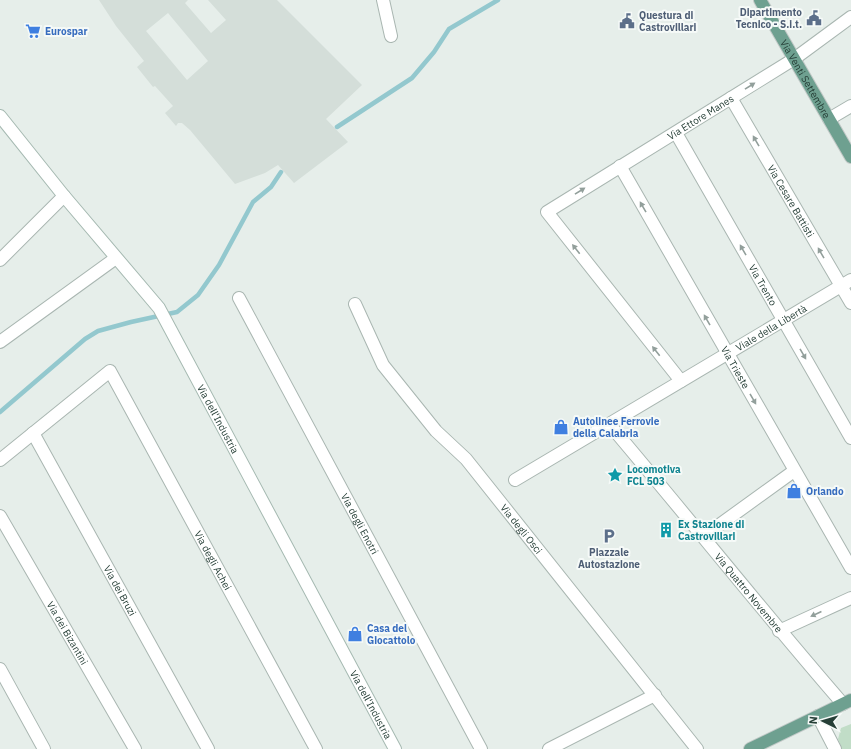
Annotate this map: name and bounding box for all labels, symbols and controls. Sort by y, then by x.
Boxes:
place label: Dipartimento Tecnico - S.i.t. [736,6,802,31]
place label: Questura di Castrovillari [639,9,696,34]
public building icon: Dipartimento Tecnico - S.i.t. [805,9,823,27]
public building icon: Questura di Castrovillari [618,12,636,30]
supermarket icon: Eurospar [24,22,42,40]
place label: Eurospar [45,25,88,38]
street label: Via Venti Settembre [777,37,833,121]
one-way arrow [744,83,756,90]
street label: Via Ettore Manes [665,92,736,143]
one-way arrow [752,135,759,147]
street label: Via Cesare Battisti [764,162,817,240]
one-way arrow [574,188,586,195]
one-way arrow [640,201,646,213]
one-way arrow [571,243,580,254]
one-way arrow [740,244,747,256]
one-way arrow [818,247,825,259]
street label: Via Trento [746,262,780,308]
street label: Viale della Libertà [733,302,810,354]
one-way arrow [704,314,711,325]
street label: Via Trieste [718,344,753,391]
one-way arrow [652,345,661,356]
one-way arrow [799,348,806,360]
street label: Via dell'Industria [194,382,242,456]
one-way arrow [750,393,757,405]
place label: Autolinee Ferrovie della Calabria [573,415,660,440]
shop icon: Autolinee Ferrovie della Calabria [552,418,570,436]
place label: Locomotiva FCL 503 [627,463,681,488]
place icon: Locomotiva FCL 503 [606,466,624,484]
shop icon: Orlando [785,482,803,500]
place label: Orlando [806,485,844,498]
street label: Via degli Enotri [338,491,381,557]
street label: Via degli Osci [497,502,545,557]
place label: Ex Stazione di Castrovillari [678,518,744,543]
building icon: Ex Stazione di Castrovillari [657,521,675,539]
parking icon: Piazzale Autostazione [600,527,618,545]
street label: Via degli Achei [191,529,234,592]
place label: Piazzale Autostazione [578,546,640,571]
street label: Via Quattro Novembre [712,550,786,636]
street label: Via dei Bruzi [101,563,139,618]
street label: Via dei Bizantini [44,599,91,667]
one-way arrow [810,611,821,617]
place label: Casa del Giocattolo [367,622,416,647]
shop icon: Casa del Giocattolo [346,625,364,643]
street label: Via dell'Industria [347,668,395,742]
north arrow [803,701,843,741]
text: N [806,716,820,725]

